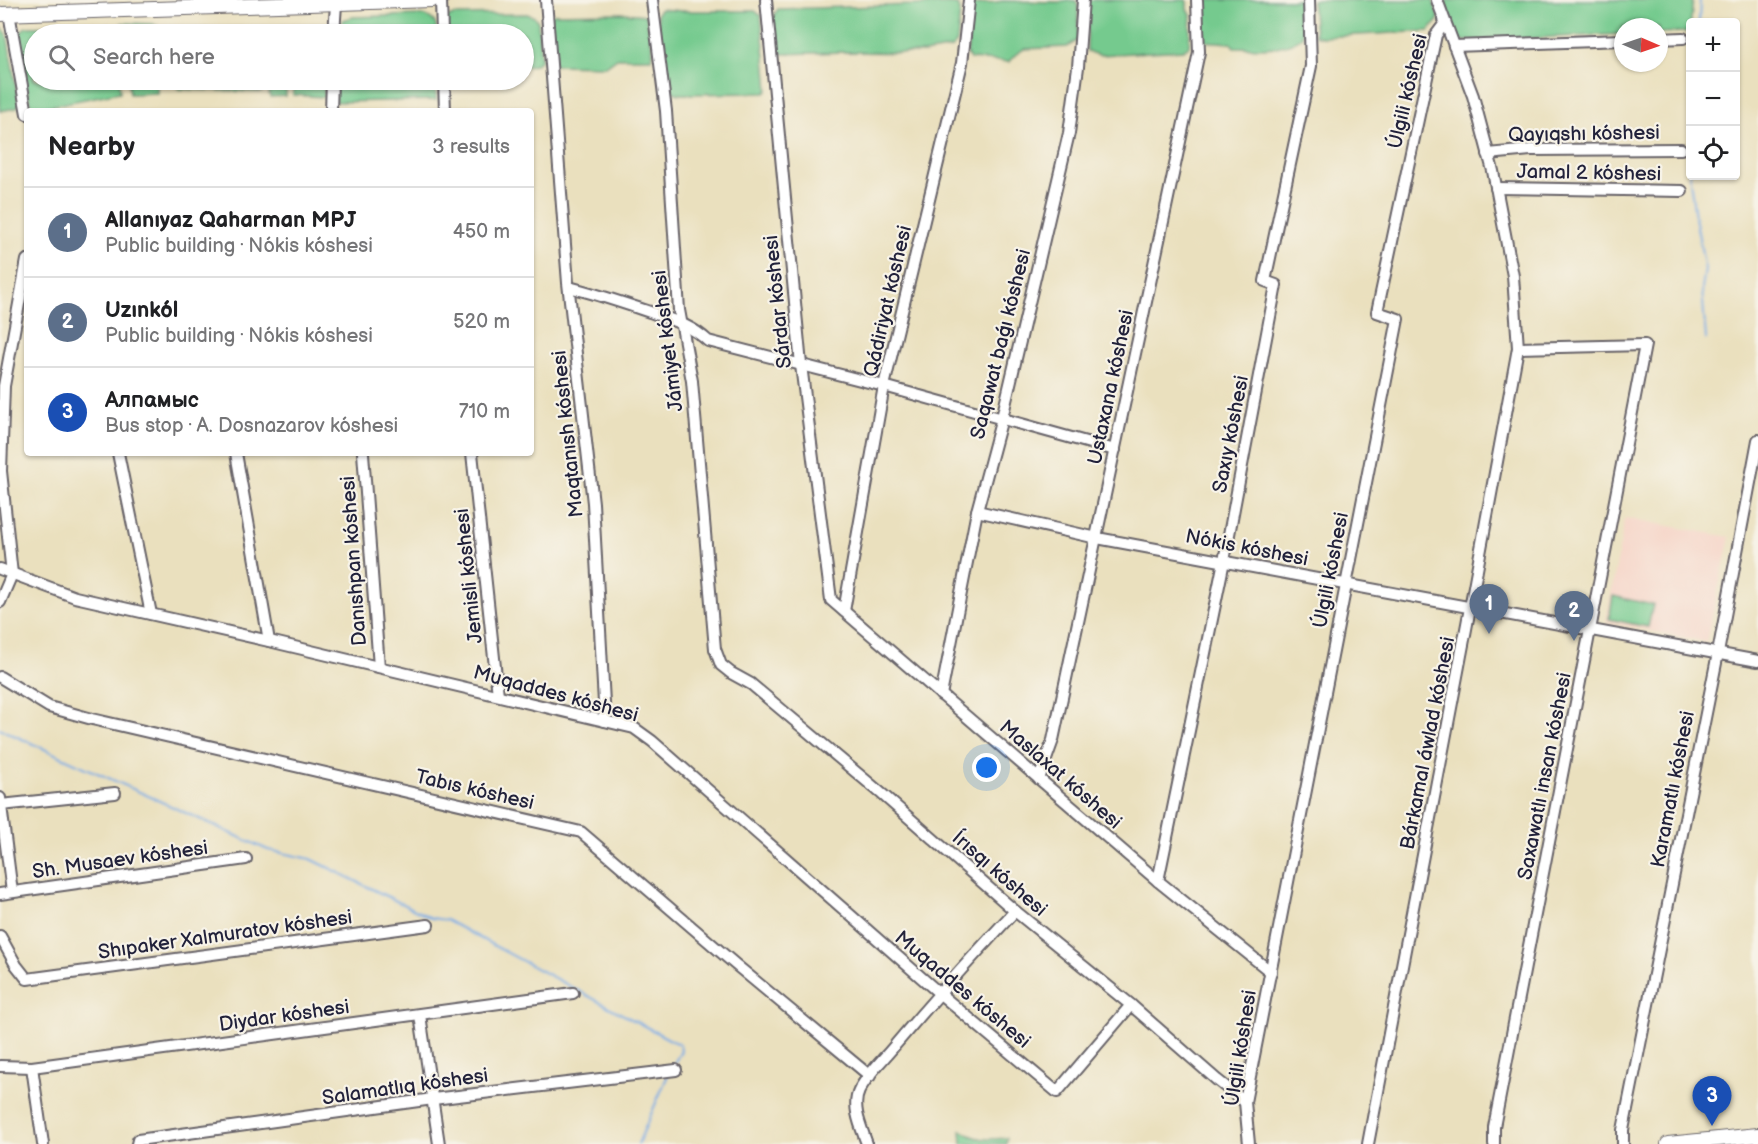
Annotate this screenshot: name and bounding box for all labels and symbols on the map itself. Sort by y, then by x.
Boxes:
north arrow [1614,18,1668,72]
street label: Úlgili kóshesi [1382,31,1433,151]
street label: Qayıqshı kóshesi [1508,121,1660,147]
street label: Jamal 2 kóshesi [1517,160,1661,186]
street label: Qádiriyat kóshesi [859,223,917,379]
street label: Sárdar kóshesi [759,234,797,370]
street label: Saqawat baǵı kóshesi [966,247,1036,442]
street label: Jámiyet kóshesi [647,269,689,413]
street label: Ustaxana kóshesi [1083,308,1139,467]
street label: Maqtanısh kóshesi [547,349,589,519]
street label: Saxıy kóshesi [1208,374,1254,495]
street label: Danıshpan kóshesi [336,475,372,647]
street label: Jemisli kóshesi [450,507,488,645]
street label: Úlgili kóshesi [1307,510,1354,630]
street label: Nókis kóshesi [1183,524,1310,572]
pin: 1 [1470,584,1508,634]
pin: 2 [1554,592,1594,641]
street label: Bárkamal áwlad kóshesi [1396,635,1460,852]
street label: Muqaddes kóshesi [471,660,641,728]
street label: Saxawatlı insan kóshesi [1513,670,1577,882]
street label: Karamatlı kóshesi [1646,709,1700,870]
street label: Maslaxat kóshesi [994,715,1126,834]
your location [972,753,1001,782]
street label: Tabıs kóshesi [413,765,536,815]
street label: Írısqı kóshesi [947,825,1052,922]
street label: Sh. Musaev kóshesi [31,836,210,884]
street label: Shıpaker Xalmuratov kóshesi [97,905,354,965]
street label: Muqaddes kóshesi [890,926,1035,1054]
street label: Úlgili kóshesi [1219,988,1262,1108]
street label: Diydar kóshesi [217,995,351,1037]
street label: Salamatlıq kóshesi [320,1063,490,1111]
pin: 3 [1692,1076,1732,1126]

